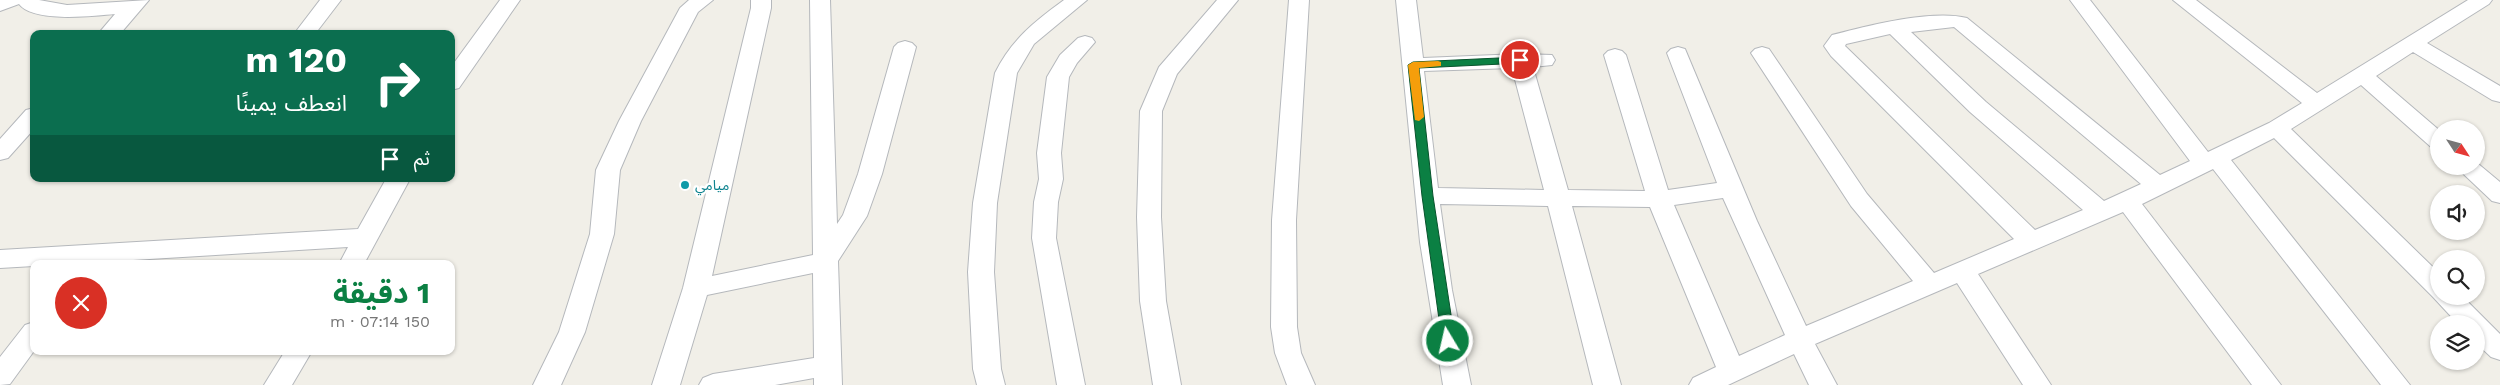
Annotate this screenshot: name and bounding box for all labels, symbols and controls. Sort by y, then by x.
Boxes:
text: 120 m [246,39,347,81]
pin [1499,39,1541,81]
icon: arrive [1506,46,1534,74]
icon: right [365,50,430,115]
text: انعطف يمينًا [236,91,347,116]
north arrow [2430,120,2485,175]
map controls [2430,120,2485,370]
icon: arrive [376,145,404,173]
text: ثم [414,147,430,170]
place label: ميامي [695,177,729,196]
marker: ميامي [679,179,691,191]
button: sound [2430,185,2485,240]
button: search [2430,250,2485,305]
text: 1 دقيقة [333,275,430,310]
button: close [55,277,107,329]
text: 150 m · 07:14 [330,312,430,331]
position arrow [1421,314,1473,366]
button: layers [2430,315,2485,370]

